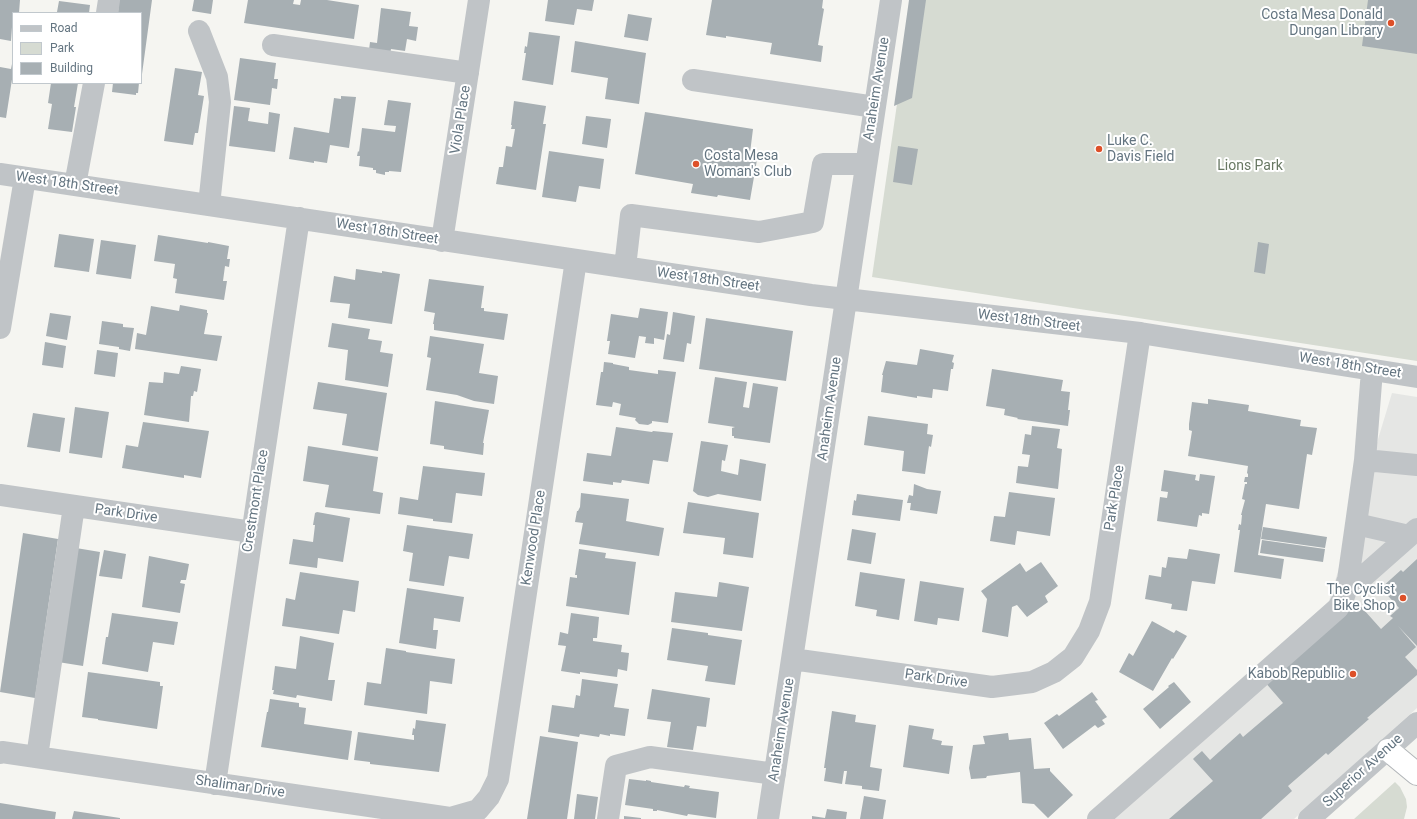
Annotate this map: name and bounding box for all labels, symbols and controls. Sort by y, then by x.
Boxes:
place label: Costa Mesa Donald Dungan Library [1261,7,1383,40]
legend [12,12,142,84]
marker: Costa Mesa Donald Dungan Library [1386,18,1396,28]
text: Road [50,21,78,35]
street label: Anaheim Avenue [861,36,893,142]
text: Park [50,41,74,55]
text: Building [50,61,93,75]
street label: Viola Place [447,84,475,156]
place label: Luke C. Davis Field [1107,133,1174,166]
marker: Luke C. Davis Field [1094,144,1104,154]
place label: Costa Mesa Woman's Club [704,148,792,180]
park label: Lions Park [1217,158,1283,174]
marker: Costa Mesa Woman's Club [691,159,701,169]
street label: West 18th Street [15,168,119,200]
street label: West 18th Street [335,216,439,248]
street label: West 18th Street [656,264,760,296]
street label: West 18th Street [977,306,1081,336]
street label: West 18th Street [1298,350,1402,382]
street label: Anaheim Avenue [814,356,846,462]
street label: Crestmont Place [240,449,272,553]
street label: Park Place [1102,464,1128,532]
street label: Kenwood Place [518,489,550,587]
street label: Park Drive [94,501,158,527]
place label: The Cyclist Bike Shop [1326,582,1395,614]
marker: The Cyclist Bike Shop [1398,593,1408,603]
street label: Park Drive [904,666,968,692]
place label: Kabob Republic [1248,666,1345,682]
marker: Kabob Republic [1348,669,1358,679]
street label: Anaheim Avenue [766,677,798,783]
street label: Superior Avenue [1320,731,1406,811]
street label: Shalimar Drive [194,772,286,802]

